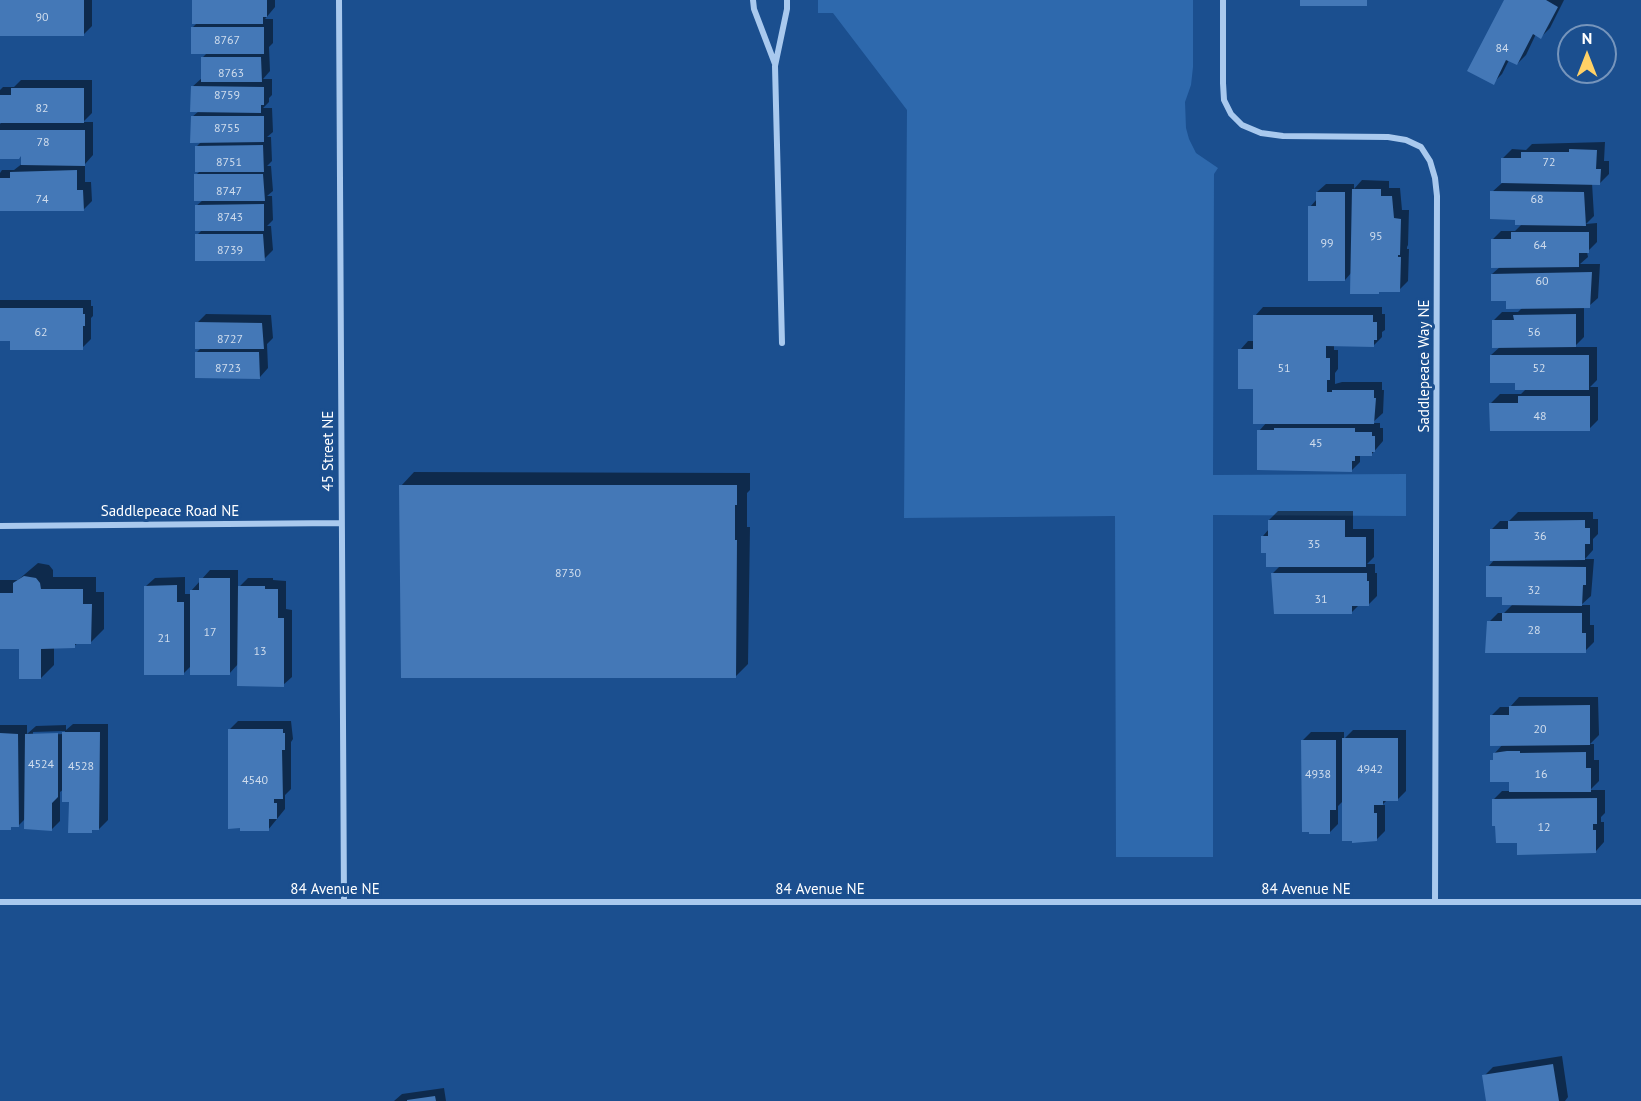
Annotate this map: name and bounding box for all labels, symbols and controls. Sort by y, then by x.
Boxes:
house number: 90 [35,11,49,25]
north arrow [1557,24,1617,84]
text: N [1582,28,1592,48]
house number: 8767 [214,34,240,48]
house number: 84 [1495,42,1509,56]
house number: 8763 [218,67,244,81]
house number: 8759 [214,89,240,103]
house number: 82 [35,102,49,116]
house number: 8755 [214,122,240,136]
house number: 78 [36,136,50,150]
house number: 8751 [216,156,242,170]
house number: 72 [1542,156,1556,170]
house number: 8747 [216,185,242,199]
house number: 74 [35,193,49,207]
house number: 68 [1530,193,1544,207]
house number: 8743 [217,211,243,225]
house number: 95 [1369,230,1383,244]
house number: 99 [1320,237,1334,251]
house number: 64 [1533,239,1547,253]
house number: 8739 [217,244,243,258]
house number: 60 [1535,275,1549,289]
street label: Saddlepeace Way NE [1416,299,1434,433]
house number: 62 [34,326,48,340]
house number: 56 [1527,326,1541,340]
house number: 8727 [217,333,243,347]
house number: 8723 [215,362,241,376]
house number: 51 [1277,362,1291,376]
house number: 52 [1532,362,1546,376]
house number: 48 [1533,410,1547,424]
street label: 45 Street NE [320,411,338,491]
house number: 45 [1309,437,1323,451]
street label: Saddlepeace Road NE [101,503,239,521]
house number: 36 [1533,530,1547,544]
house number: 35 [1307,538,1321,552]
house number: 8730 [555,567,581,581]
house number: 32 [1527,584,1541,598]
house number: 31 [1314,593,1328,607]
house number: 28 [1527,624,1541,638]
house number: 17 [203,626,217,640]
house number: 21 [157,632,171,646]
house number: 13 [253,645,267,659]
house number: 20 [1533,723,1547,737]
house number: 4524 [28,758,54,772]
house number: 4528 [68,760,94,774]
house number: 4942 [1357,763,1383,777]
house number: 4938 [1305,768,1331,782]
house number: 16 [1534,768,1548,782]
house number: 4540 [242,774,268,788]
house number: 12 [1537,821,1551,835]
street label: 84 Avenue NE [290,881,380,899]
street label: 84 Avenue NE [775,881,865,899]
street label: 84 Avenue NE [1261,881,1351,899]

